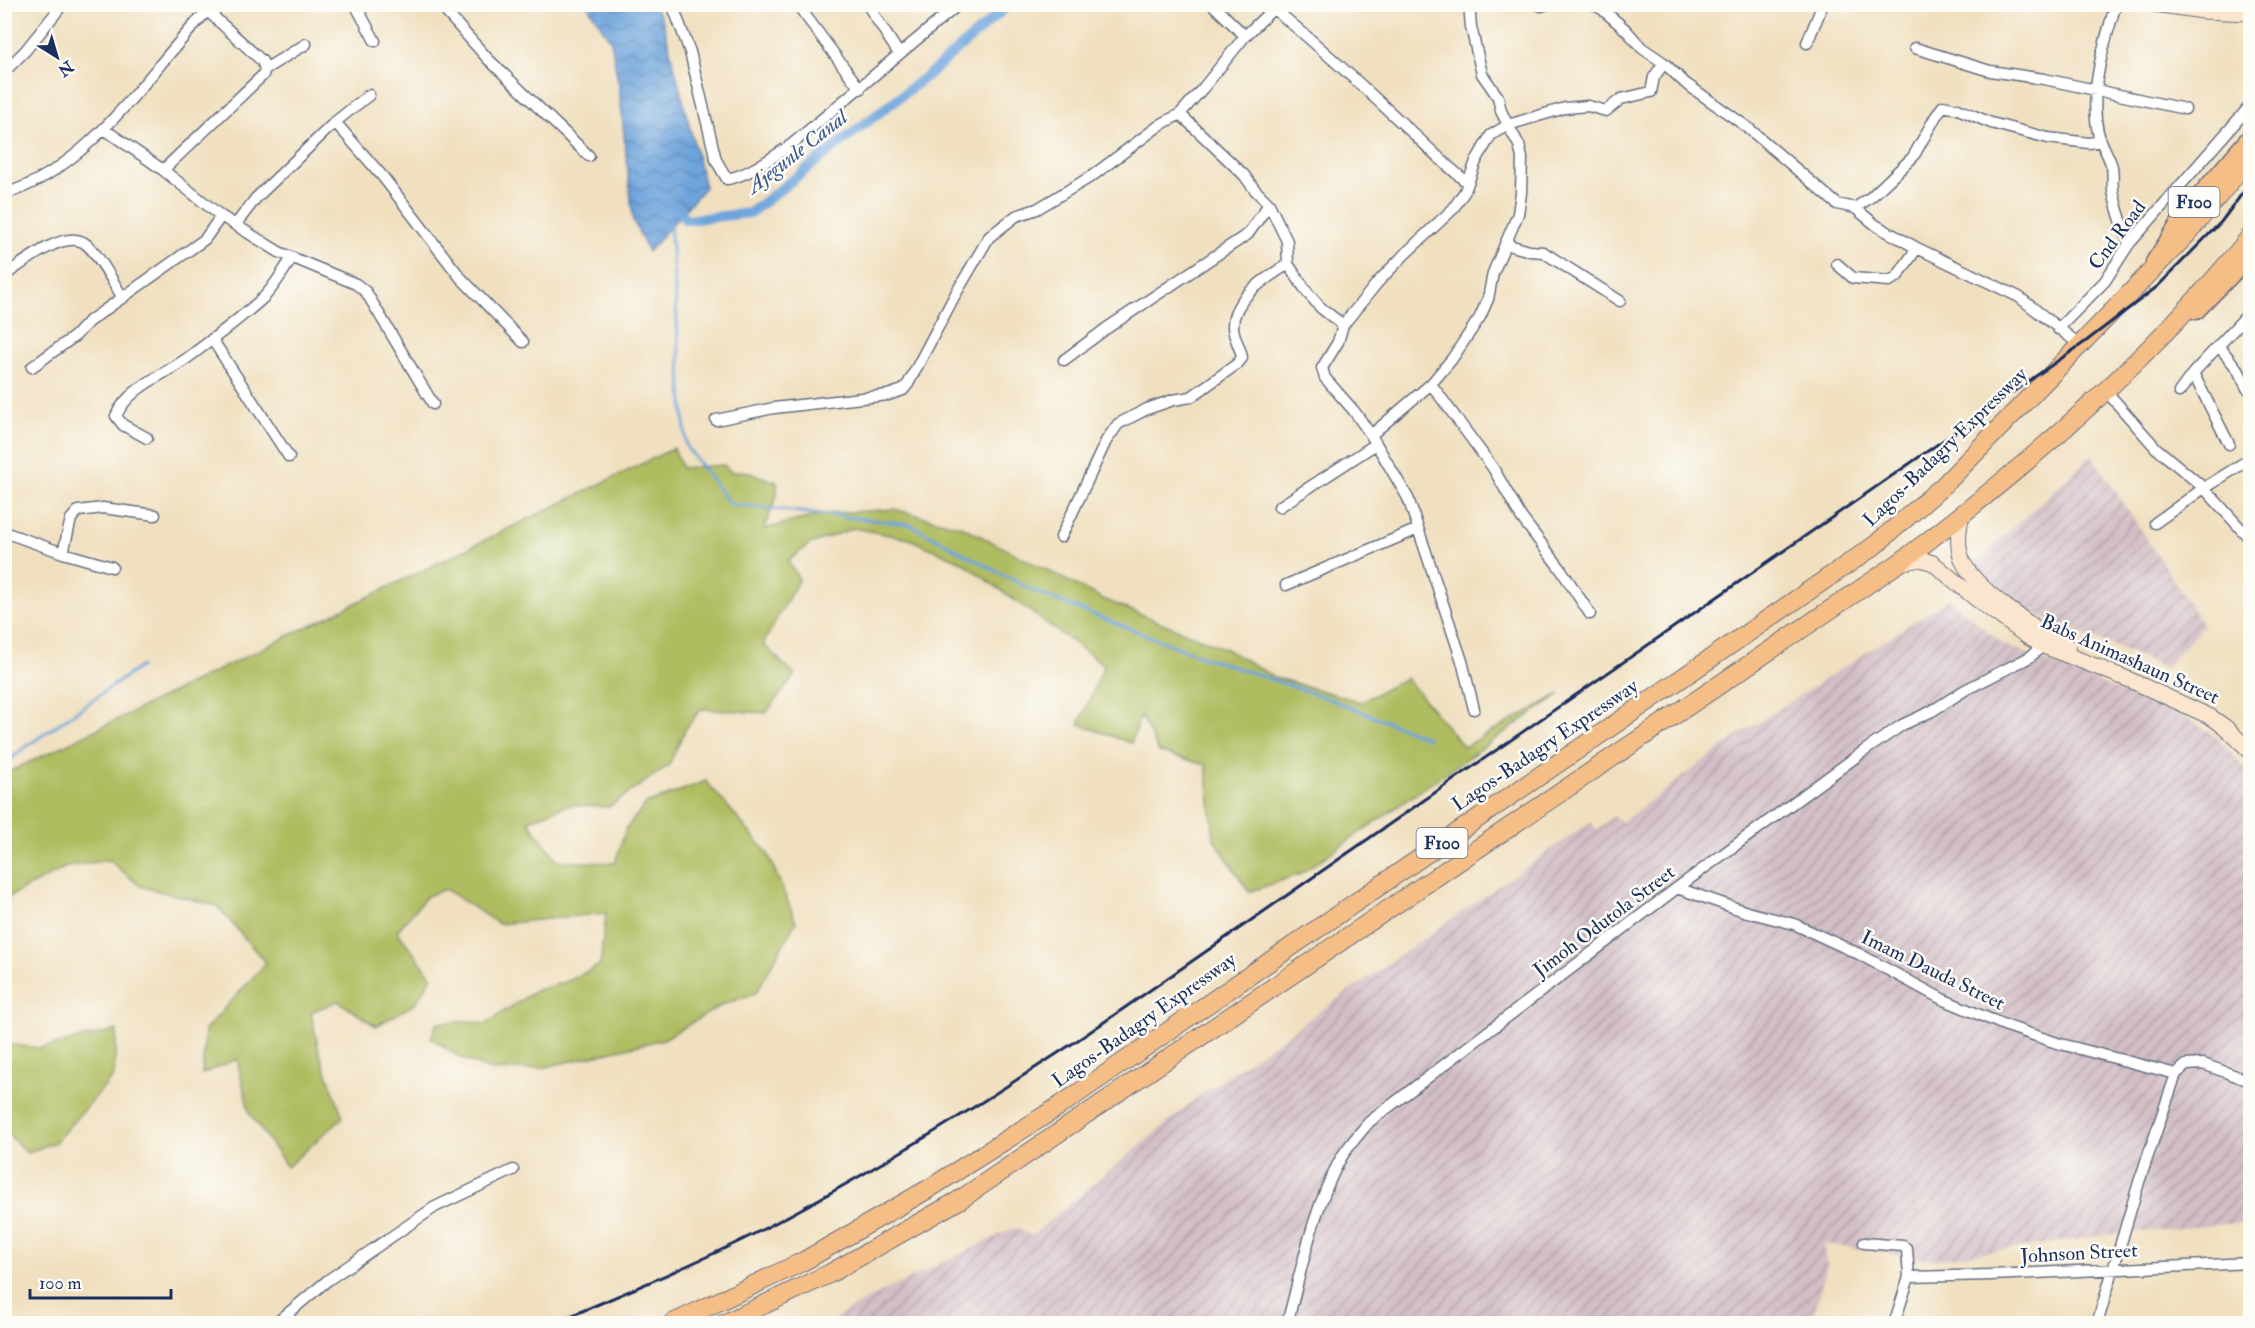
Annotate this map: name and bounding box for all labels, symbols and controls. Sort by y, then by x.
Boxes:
north arrow [27,27,87,87]
text: N [53,55,78,81]
water label: Ajegunle Canal [739,103,855,201]
road number: F100 [2168,187,2220,217]
street label: Cnd Road [2083,195,2151,275]
street label: Lagos-Badagry Expressway [1858,361,2034,533]
street label: Babs Animashaun Street [2037,608,2224,710]
street label: Lagos-Badagry Expressway [1447,673,1644,817]
road number: F100 [1416,828,1468,858]
street label: Jimoh Odutola Street [1527,859,1680,983]
street label: Imam Dauda Street [1857,924,2009,1016]
street label: Lagos-Badagry Expressway [1047,946,1242,1094]
street label: Johnson Street [2019,1237,2139,1269]
scale bar [30,1262,171,1300]
text: 100 m [39,1272,82,1295]

